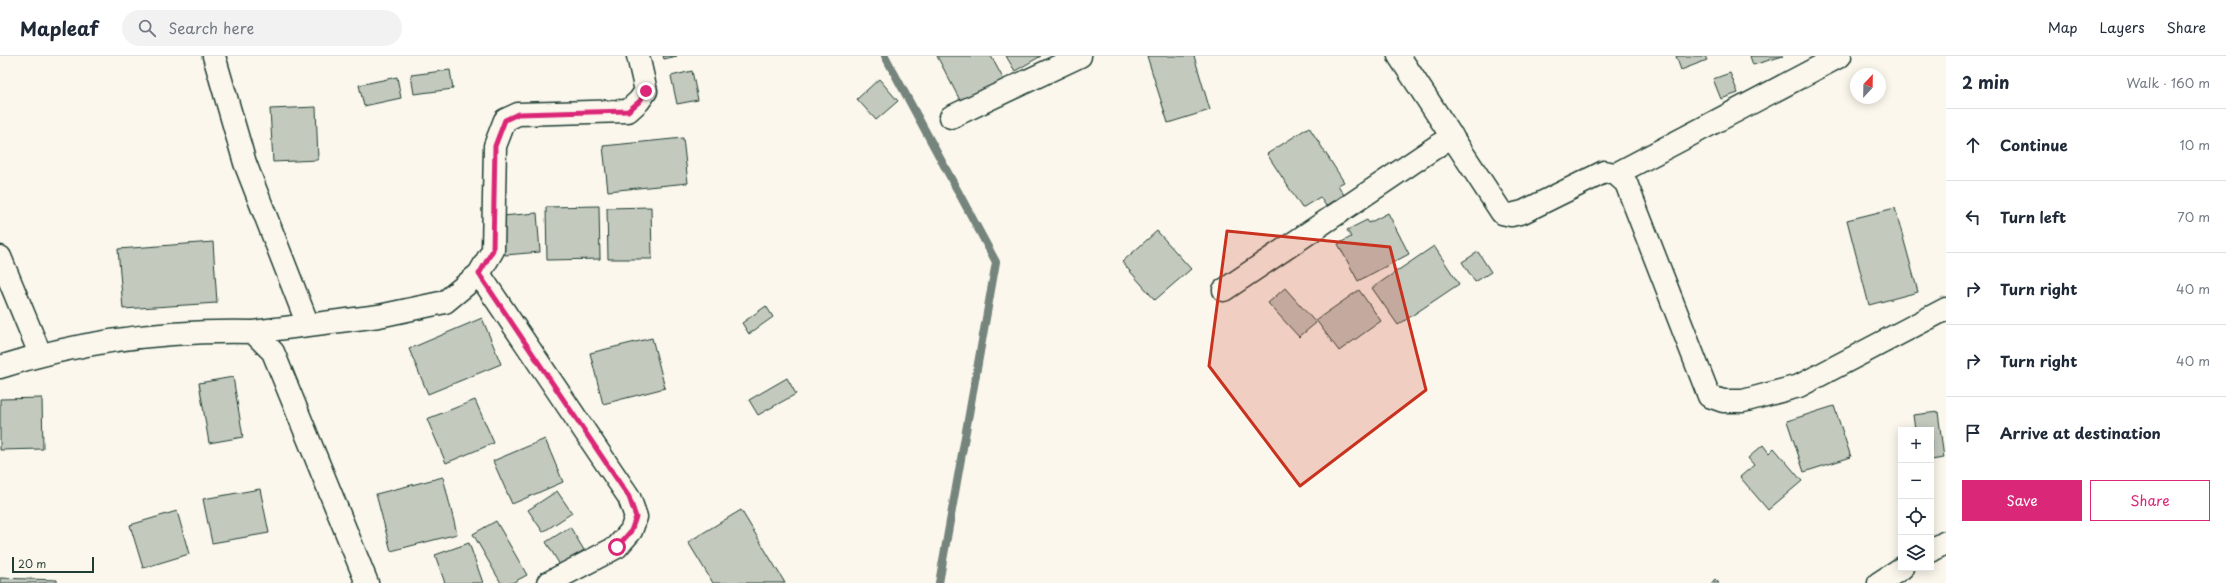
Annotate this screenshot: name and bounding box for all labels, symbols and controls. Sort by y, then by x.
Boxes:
search box [122,10,402,46]
text: Mapleaf [20,14,98,42]
text: Search here [168,16,254,39]
icon: search [136,17,158,39]
text: Map [2048,17,2078,38]
text: Layers [2100,17,2145,38]
text: Share [2167,17,2206,38]
north arrow [1850,68,1886,104]
text: 2 min [1962,69,2009,95]
text: Walk · 160 m [2127,73,2210,92]
route end [637,82,655,100]
text: Continue [2000,133,2068,156]
icon: ahead [1962,134,1984,156]
text: 10 m [2180,135,2210,154]
text: Turn left [2000,205,2066,228]
icon: left [1962,206,1984,228]
text: 70 m [2177,207,2210,226]
text: Turn right [2000,277,2077,300]
icon: right [1962,278,1984,300]
text: 40 m [2176,279,2210,298]
text: Turn right [2000,349,2077,372]
icon: right [1962,350,1984,372]
text: 40 m [2176,351,2210,370]
text: Arrive at destination [2000,421,2161,444]
icon: arrive [1962,422,1984,444]
map controls [1898,427,1934,571]
button: + [1898,427,1934,463]
button: − [1898,463,1934,499]
button: Save [1962,480,2082,521]
button: Share [2090,480,2210,521]
button: locate [1898,499,1934,535]
button: layers [1898,535,1934,571]
route start [608,538,626,556]
scale bar [12,555,94,574]
text: 20 m [18,555,46,572]

